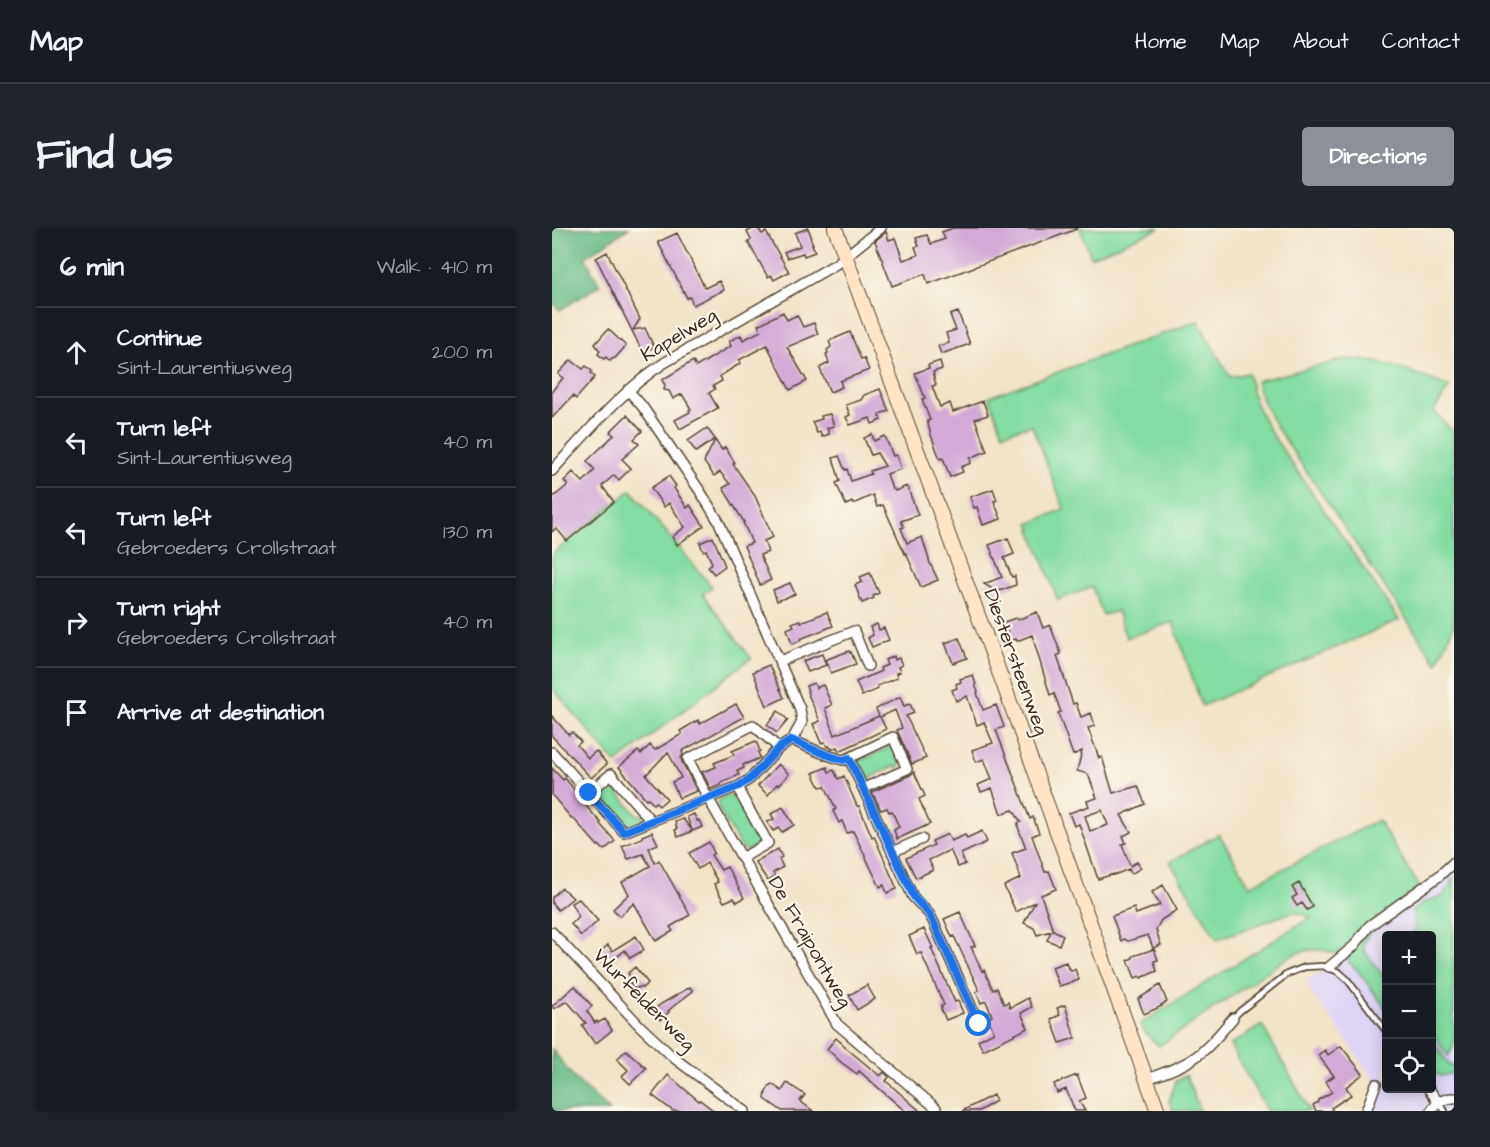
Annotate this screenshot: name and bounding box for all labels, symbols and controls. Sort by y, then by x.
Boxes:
text: Map [30,22,83,61]
text: Home [1135,27,1187,56]
text: Map [1220,27,1260,56]
text: About [1293,27,1349,56]
text: Contact [1382,27,1460,56]
text: Find us [36,127,173,185]
button: Directions [1302,127,1454,186]
text: 6 min [60,249,124,285]
text: Walk · 410 m [376,253,492,281]
street label: Kapelweg [635,301,723,370]
text: Continue [117,323,202,354]
icon: ahead [60,336,93,369]
text: 200 m [432,338,492,366]
text: Sint-Laurentiusweg [117,354,292,382]
text: Turn left [117,413,211,444]
icon: left [60,426,93,459]
text: 40 m [442,428,492,456]
text: Sint-Laurentiusweg [117,444,292,472]
text: Turn left [117,503,211,534]
icon: left [60,516,93,549]
text: 130 m [443,518,492,546]
text: Gebroeders Crollstraat [117,534,337,562]
street label: Diestersteenweg [976,585,1055,739]
text: Turn right [117,593,220,624]
icon: right [60,606,93,639]
text: 40 m [442,608,492,636]
text: Gebroeders Crollstraat [117,624,337,652]
icon: arrive [60,696,93,729]
text: Arrive at destination [117,697,324,728]
route end [575,779,601,805]
street label: De Fraipontweg [760,871,859,1013]
map controls [1382,931,1436,1093]
button: + [1382,931,1436,985]
street label: Wurfelderweg [586,942,702,1058]
button: − [1382,985,1436,1039]
route start [965,1010,991,1036]
button: locate [1382,1039,1436,1093]

